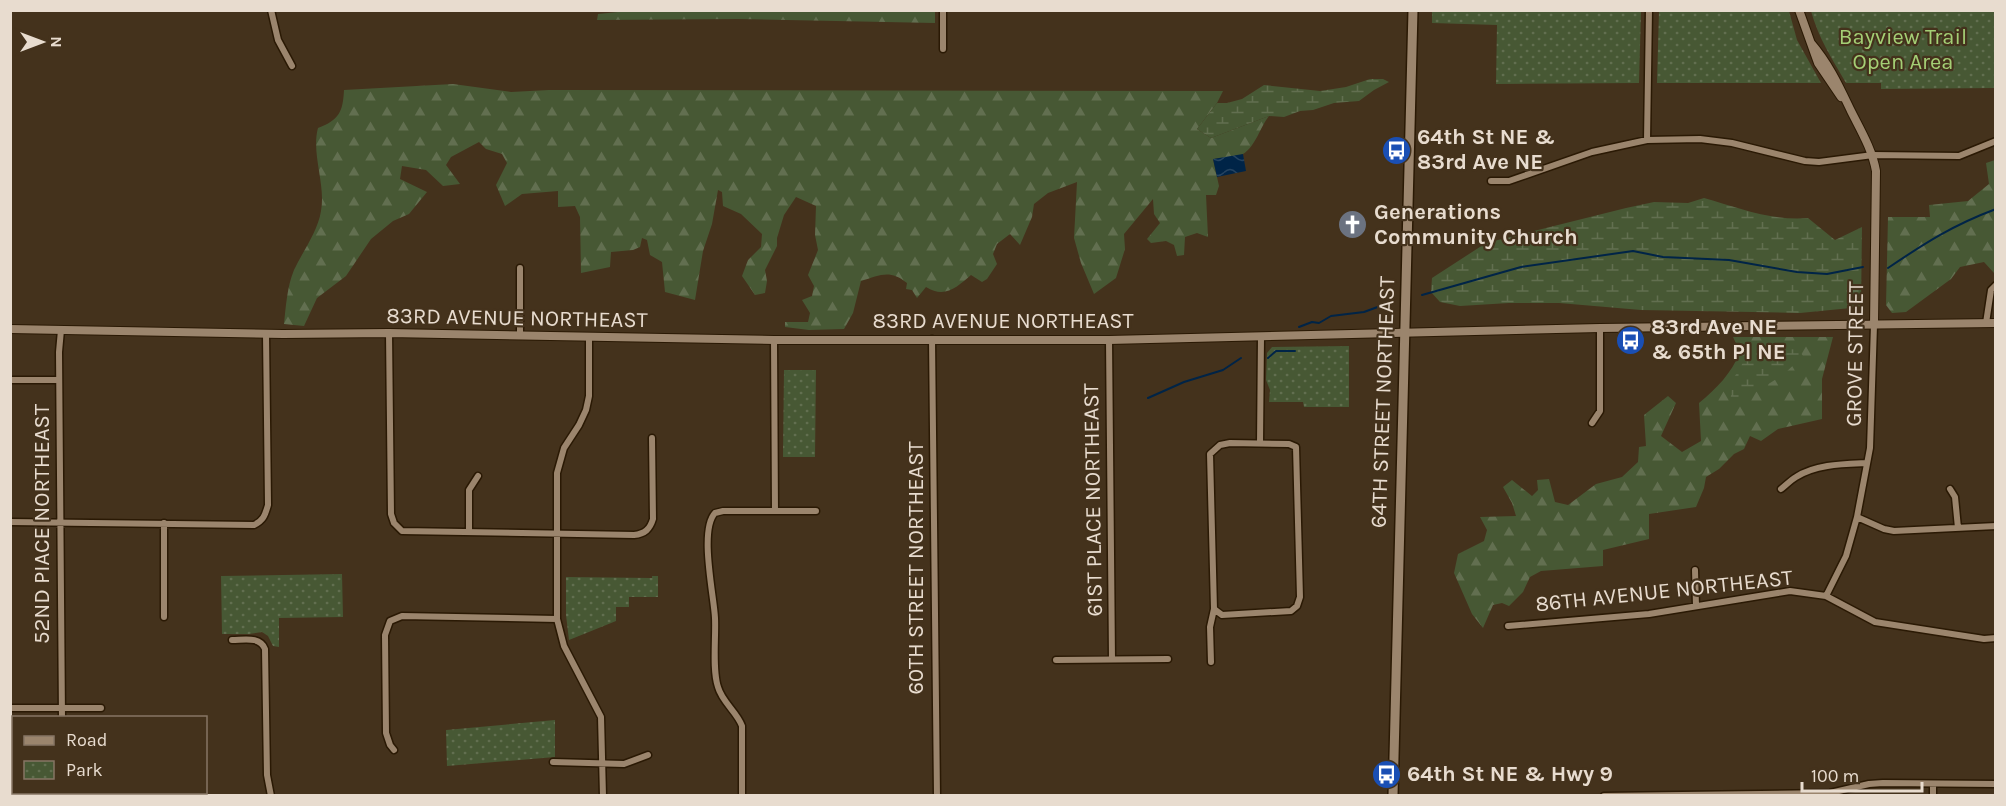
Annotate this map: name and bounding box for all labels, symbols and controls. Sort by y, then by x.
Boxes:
north arrow [12,12,72,72]
park label: Bayview Trail Open Area [1839,24,1967,75]
text: N [47,36,66,48]
place label: 64th St NE & 83rd Ave NE [1417,124,1555,175]
bus stop icon: 64th St NE & 83rd Ave NE [1380,134,1412,166]
place label: Generations Community Church [1374,199,1578,250]
church icon: Generations Community Church [1337,209,1369,241]
street label: 64TH STREET NORTHEAST [1366,275,1400,529]
street label: GROVE STREET [1841,281,1869,427]
street label: 83RD AVENUE NORTHEAST [386,303,648,333]
street label: 83RD AVENUE NORTHEAST [872,308,1134,334]
place label: 83rd Ave NE & 65th Pl NE [1651,314,1786,365]
bus stop icon: 83rd Ave NE & 65th Pl NE [1614,324,1646,356]
street label: 61ST PLACE NORTHEAST [1078,383,1108,617]
street label: 52ND PIACE NORTHEAST [29,404,55,644]
street label: 60TH STREET NORTHEAST [903,441,929,695]
street label: 86TH AVENUE NORTHEAST [1534,565,1794,617]
legend [12,716,207,794]
text: Road [66,729,107,751]
scale bar [1802,755,1922,793]
bus stop icon: 64th St NE & Hwy 9 [1370,758,1402,790]
text: Park [66,759,103,781]
place label: 64th St NE & Hwy 9 [1407,761,1613,787]
text: 100 m [1811,765,1859,787]

